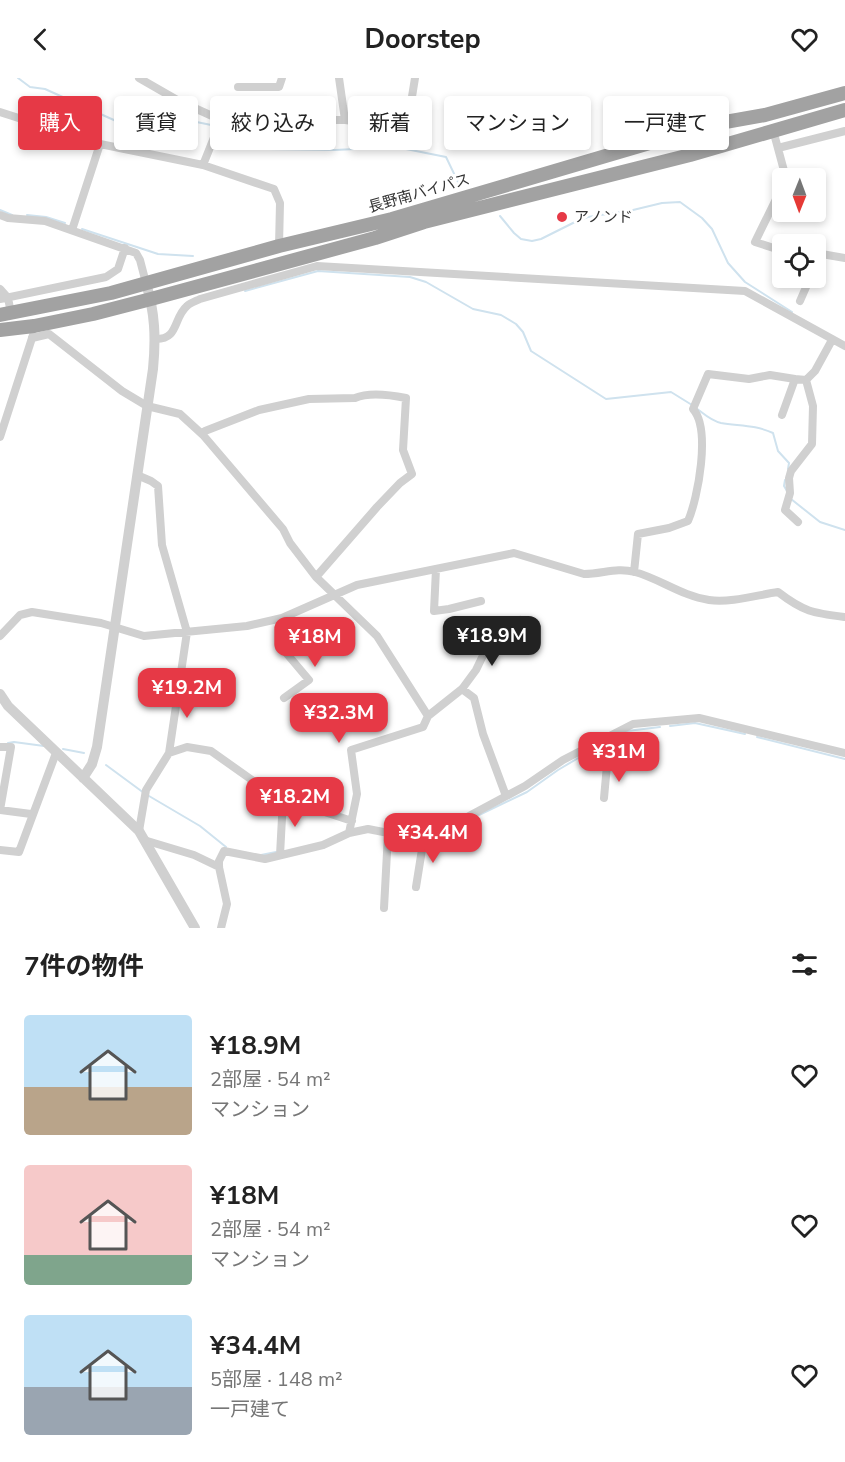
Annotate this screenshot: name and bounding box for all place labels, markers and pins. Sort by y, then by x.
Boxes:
place label: アノンド [574,207,633,227]
marker: アノンド [555,210,569,224]
pin: ¥18.9M [443,616,541,667]
pin: ¥18M [279,617,351,668]
pin: ¥19.2M [138,668,236,719]
pin: ¥32.3M [290,693,388,744]
pin: ¥31M [583,732,655,783]
pin: ¥18.2M [246,777,344,828]
pin: ¥34.4M [384,813,482,864]

